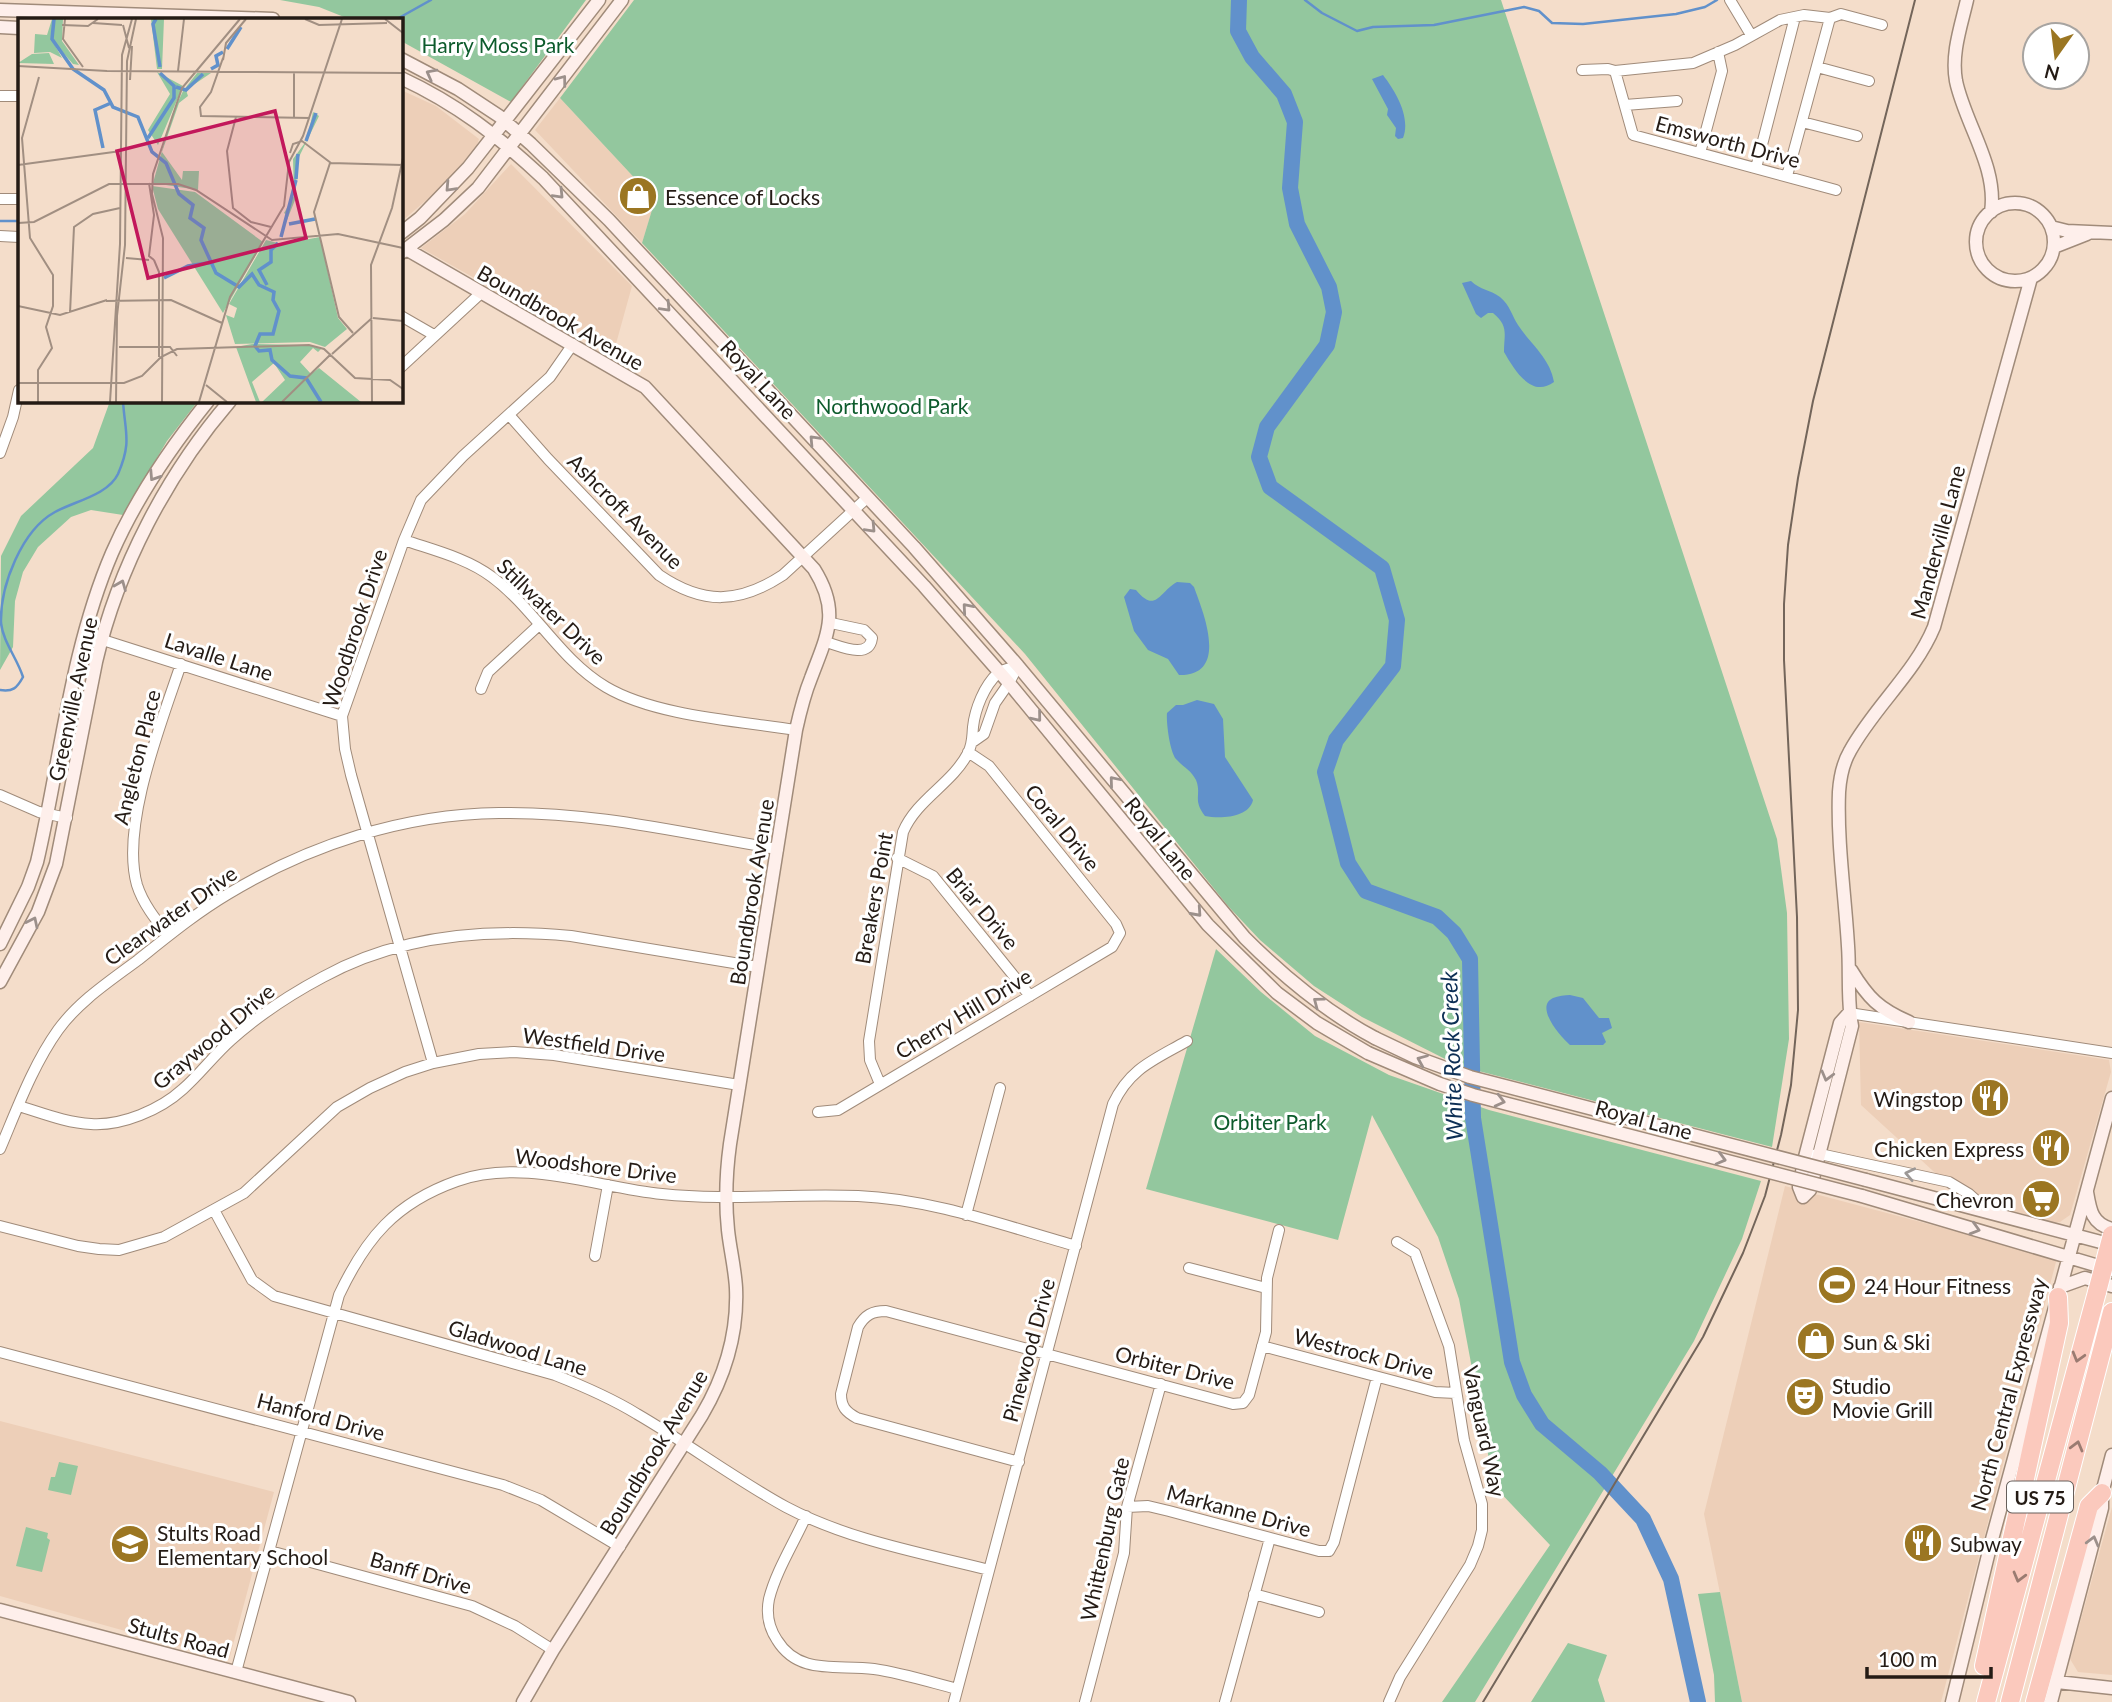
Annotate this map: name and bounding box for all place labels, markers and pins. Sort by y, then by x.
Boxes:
shop icon: Essence of Locks [617,175,659,217]
place label: Essence of Locks [665,184,820,209]
restaurant icon: Wingstop [1969,1077,2011,1119]
place label: Wingstop [1873,1086,1963,1111]
restaurant icon: Chicken Express [2030,1127,2072,1169]
place label: Chicken Express [1874,1136,2024,1161]
supermarket icon: Chevron [2020,1178,2062,1220]
place label: Chevron [1936,1187,2014,1212]
sports icon: 24 Hour Fitness [1816,1264,1858,1306]
place label: 24 Hour Fitness [1864,1273,2011,1298]
shop icon: Sun & Ski [1795,1320,1837,1362]
place label: Sun & Ski [1843,1329,1930,1354]
place label: Studio Movie Grill [1832,1373,1933,1422]
theatre icon: Studio Movie Grill [1784,1376,1826,1418]
place label: Stults Road Elementary School [157,1520,328,1569]
restaurant icon: Subway [1902,1522,1944,1564]
school or university icon: Stults Road Elementary School [109,1523,151,1565]
place label: Subway [1950,1531,2022,1556]

